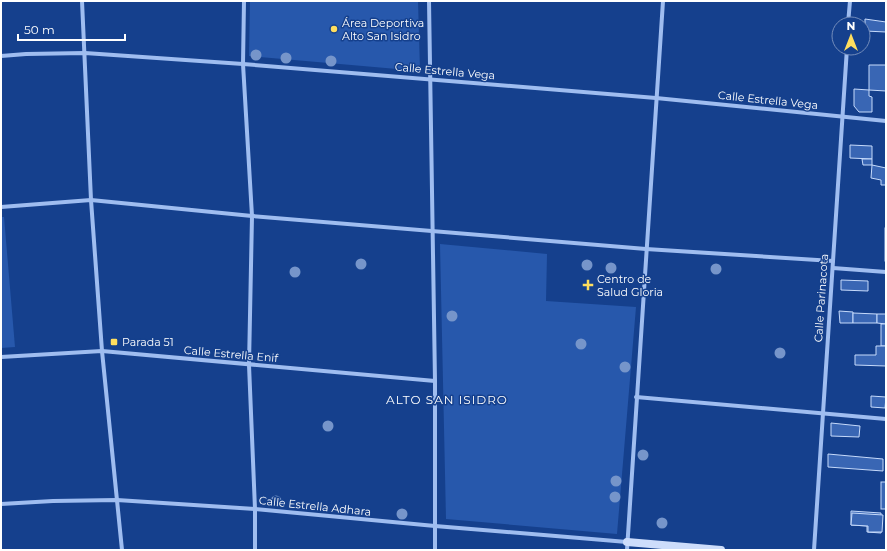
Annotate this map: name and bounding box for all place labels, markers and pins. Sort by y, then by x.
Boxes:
place label: Área Deportiva Alto San Isidro [342,16,424,43]
marker: Área Deportiva Alto San Isidro [329,24,339,34]
place label: Centro de Salud Gloria [597,272,663,299]
marker: Centro de Salud Gloria [582,279,594,291]
place label: Parada 51 [122,335,174,349]
marker: Parada 51 [109,337,119,347]

